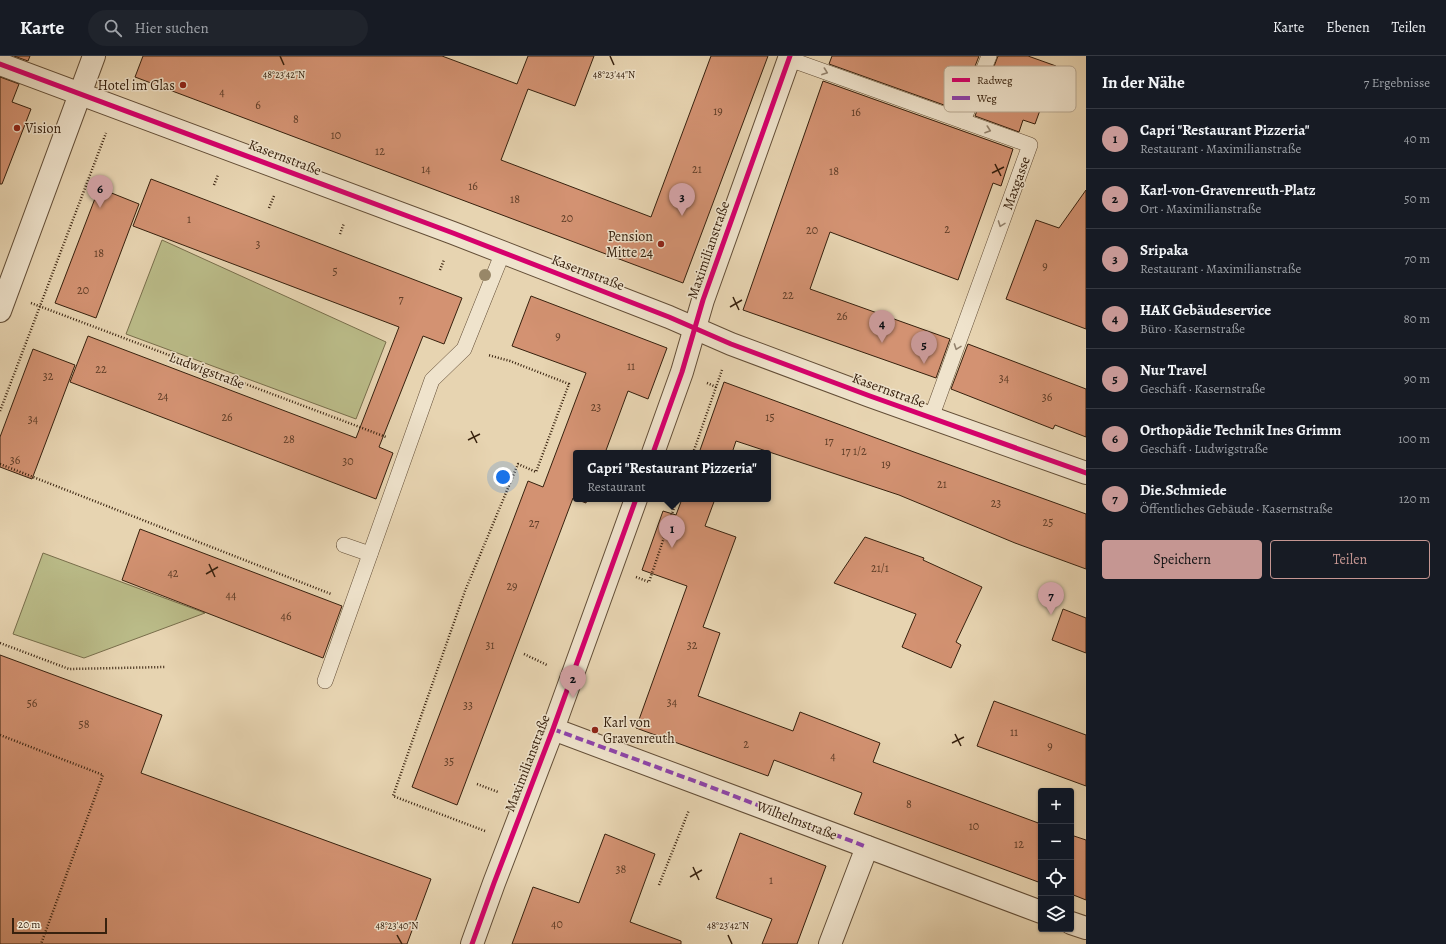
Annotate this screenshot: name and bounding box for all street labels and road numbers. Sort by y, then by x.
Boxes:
street label: Kasernstraße [246,135,324,180]
street label: Maxgasse [998,154,1035,212]
street label: Maximilianstraße [683,199,734,302]
street label: Kasernstraße [549,250,627,295]
street label: Ludwigstraße [166,347,247,394]
street label: Kasernstraße [850,368,928,413]
street label: Maximilianstraße [500,712,555,814]
street label: Wilhelmstraße [753,796,840,845]

